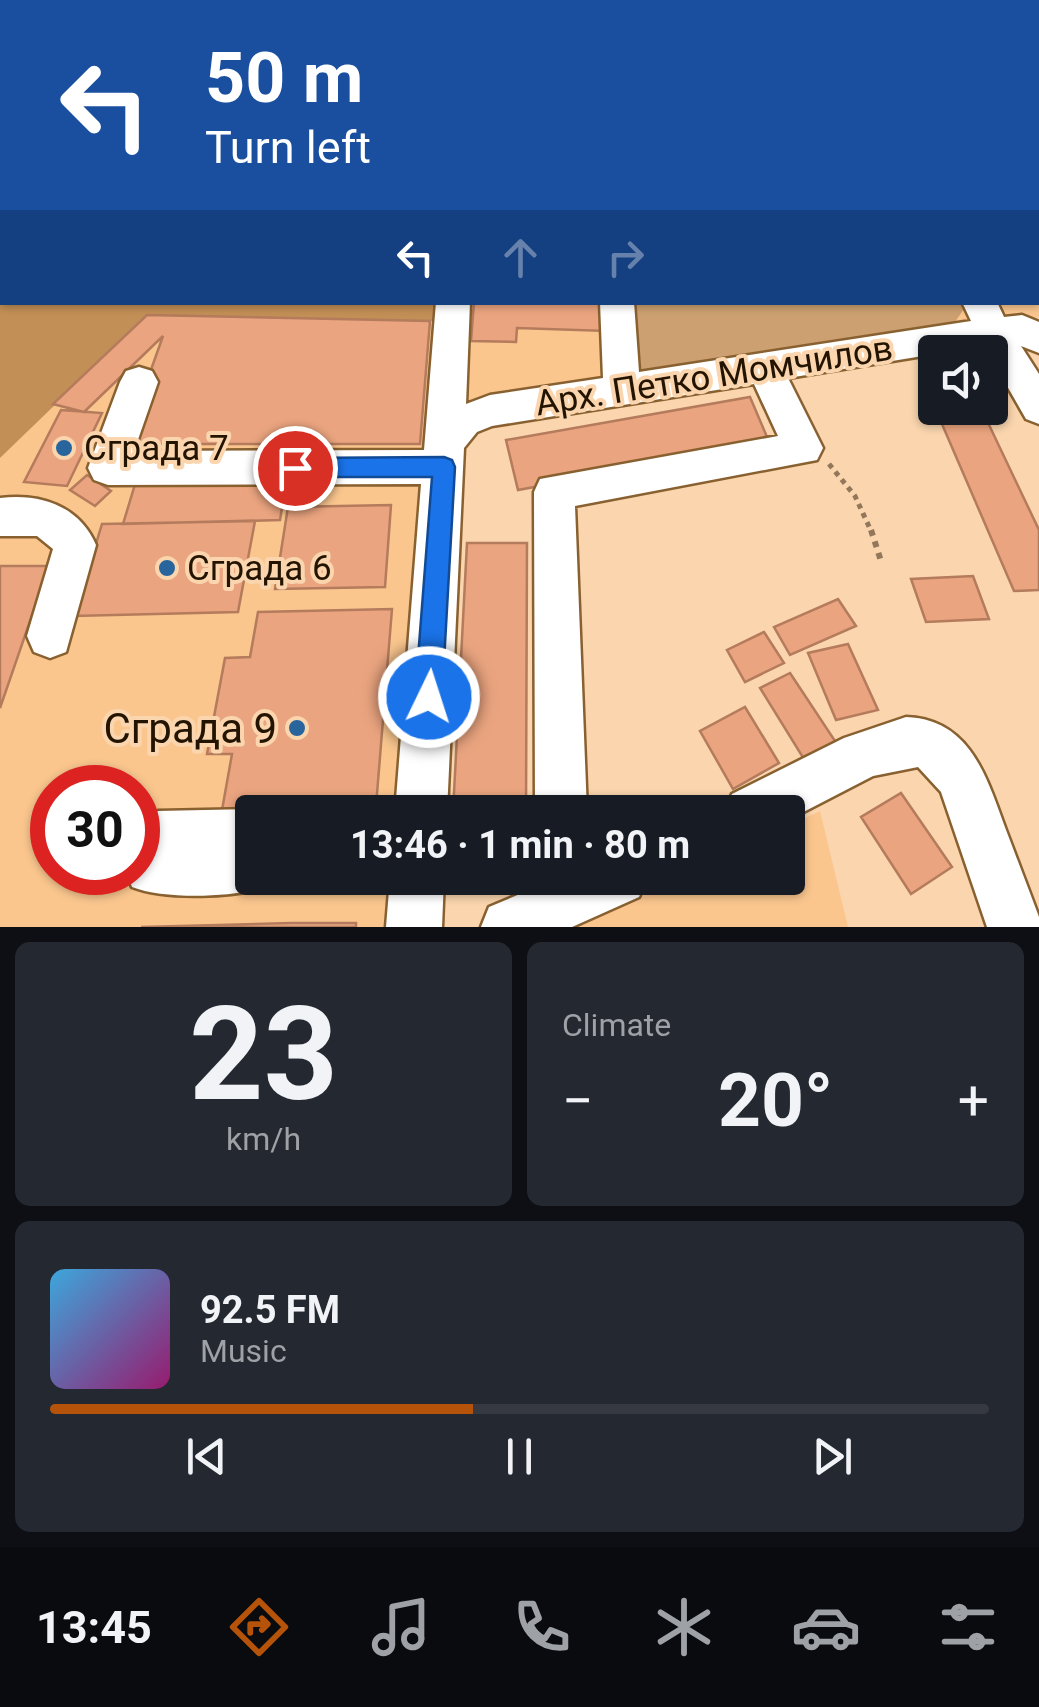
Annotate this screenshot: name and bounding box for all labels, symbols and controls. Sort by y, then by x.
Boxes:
text: 50 m [205,37,363,119]
icon: left [40,40,170,170]
text: Turn left [205,121,371,174]
icon: left [388,230,443,285]
icon: ahead [493,230,548,285]
icon: right [598,230,653,285]
street label: Арх. Петко Момчилов [533,328,895,424]
map controls [918,335,1008,425]
button: sound [918,335,1008,425]
pin [253,426,338,511]
place label: Сграда 7 [84,428,229,469]
marker: Сграда 7 [53,437,75,459]
icon: arrive [268,441,323,496]
place label: Сграда 6 [187,548,332,589]
marker: Сграда 6 [156,557,178,579]
position arrow [377,645,481,749]
place label: Сграда 9 [103,704,277,753]
marker: Сграда 9 [286,717,308,739]
speed limit sign: 30 [30,765,160,895]
text: 13:46 · 1 min · 80 m [350,823,690,867]
text: 23 [189,978,338,1131]
text: Climate [562,1006,671,1044]
text: 20° [718,1056,833,1144]
text: − [562,1069,593,1133]
text: + [958,1069,989,1133]
text: km/h [226,1120,301,1158]
text: 92.5 FM [200,1288,340,1332]
text: Music [200,1332,287,1370]
icon: previous [179,1429,234,1484]
icon: pause [492,1429,547,1484]
icon: next [805,1429,860,1484]
icon: directions [224,1592,294,1662]
icon: music [366,1592,436,1662]
icon: phone [507,1592,577,1662]
icon: climate [649,1592,719,1662]
icon: car [791,1592,861,1662]
icon: filters [933,1592,1003,1662]
text: 13:45 [36,1601,152,1654]

